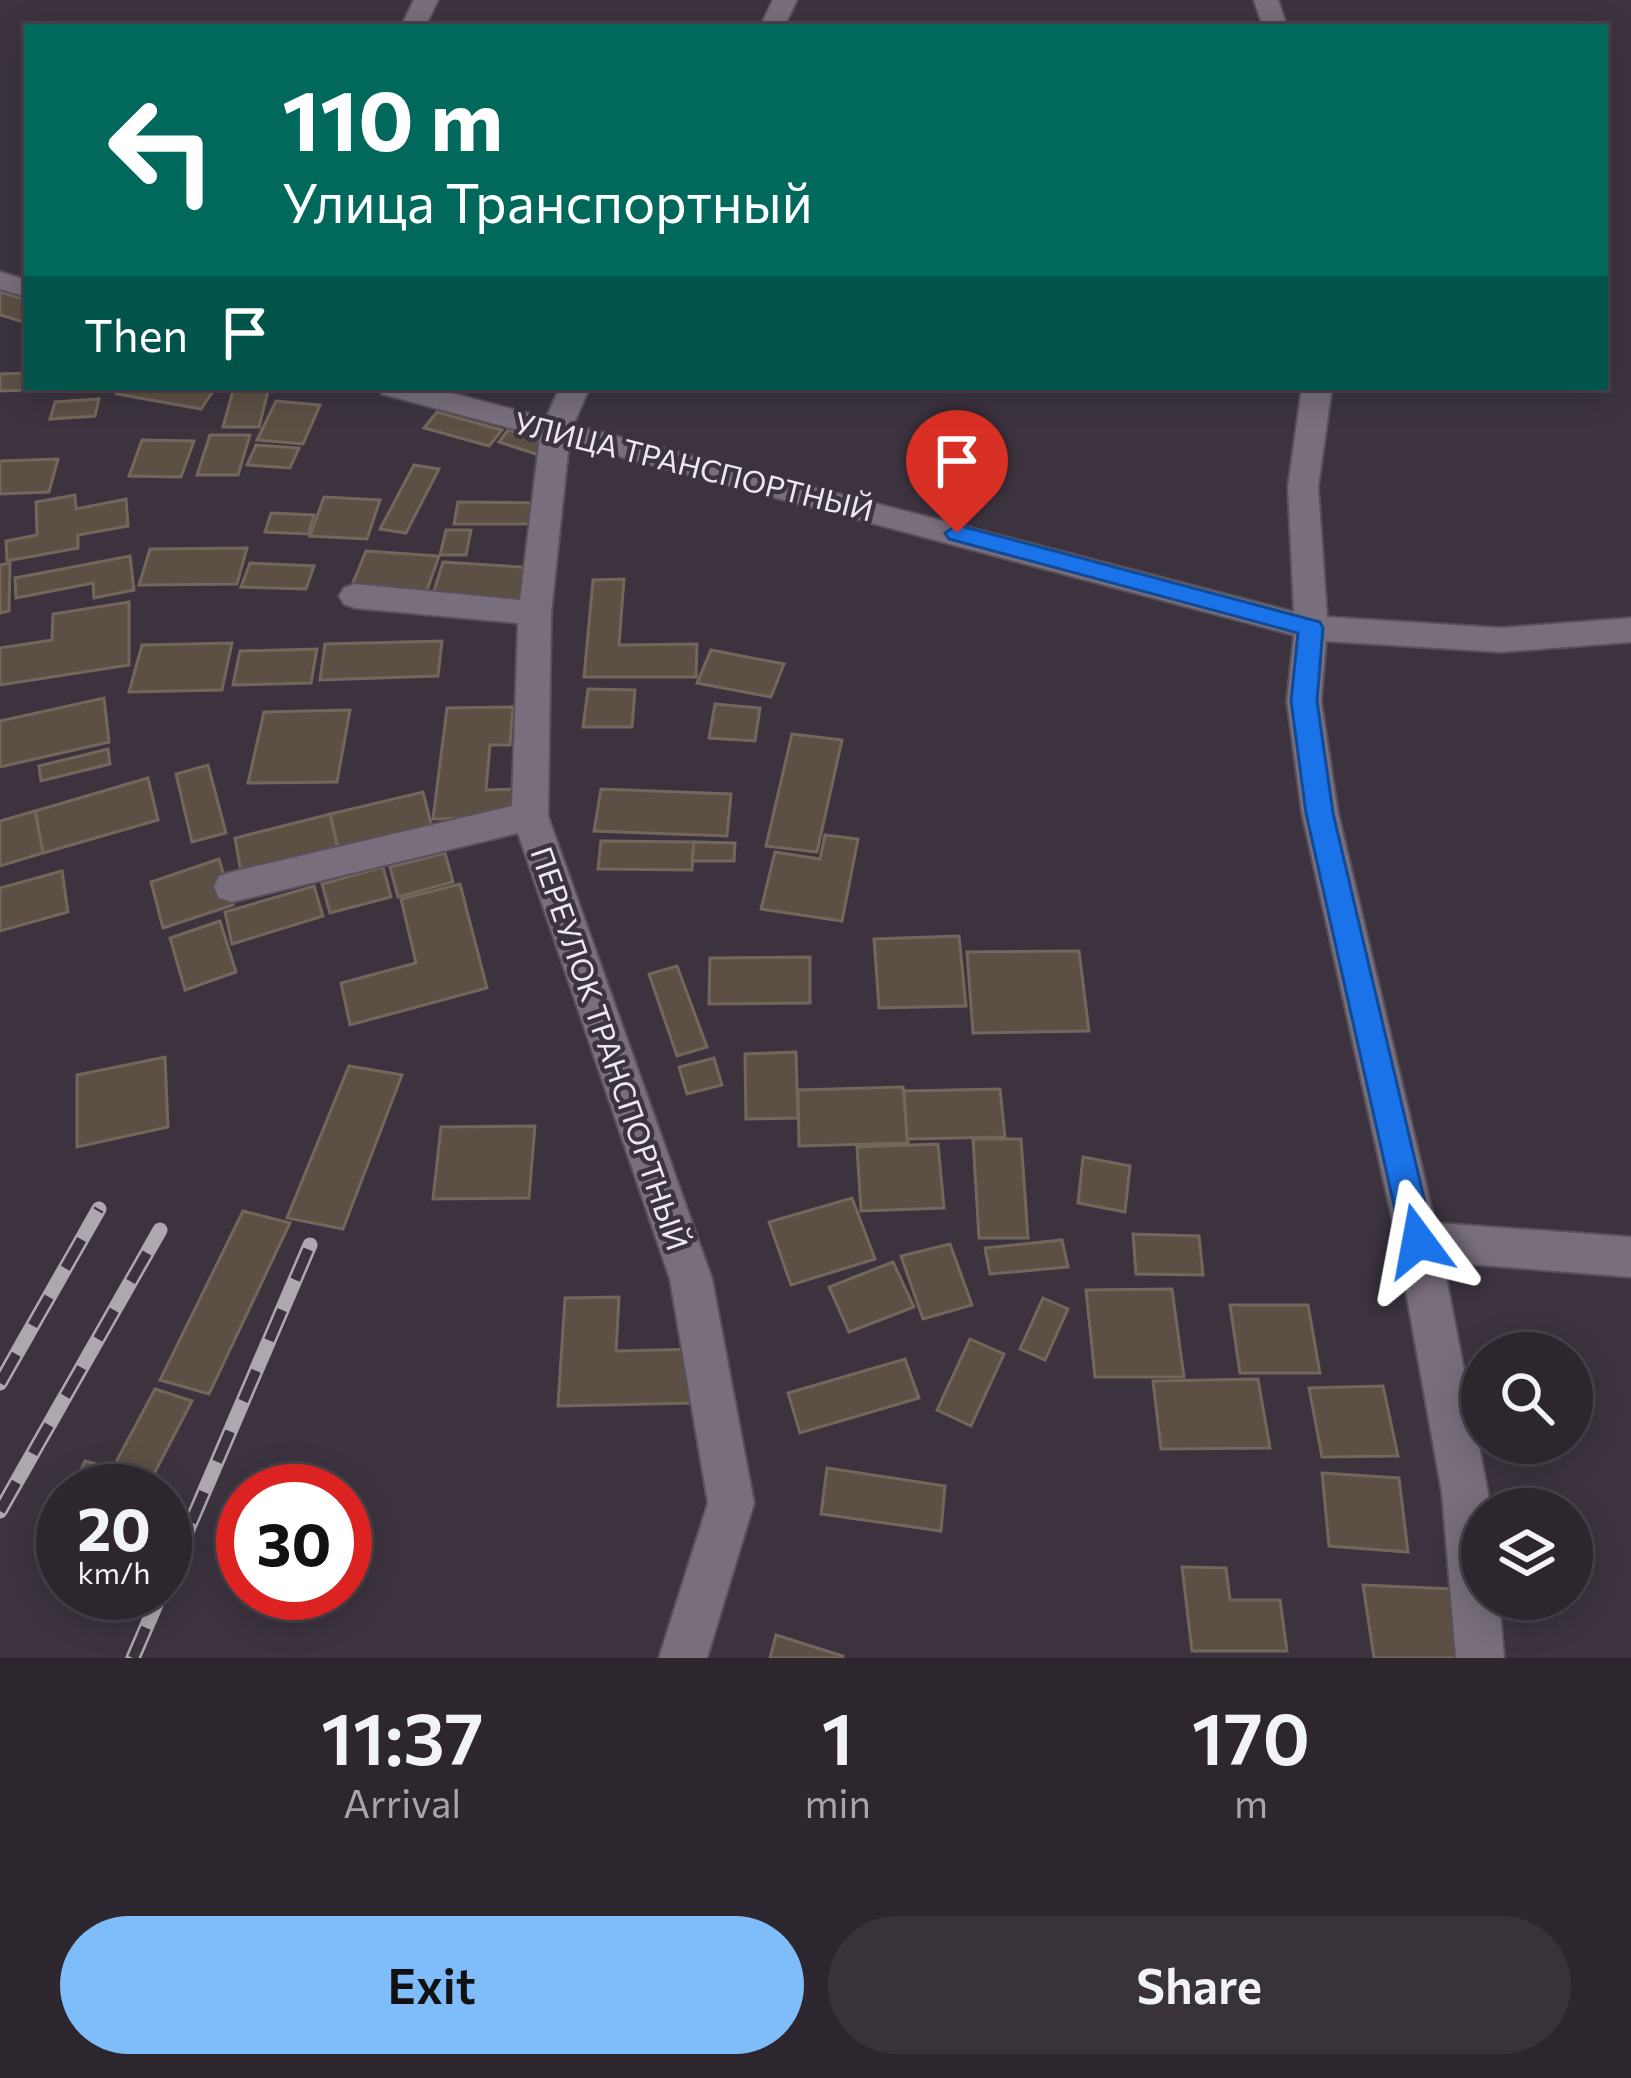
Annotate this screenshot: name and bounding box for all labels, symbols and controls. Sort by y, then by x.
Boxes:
text: 110 m [282,66,503,168]
icon: left [84,72,240,228]
text: Улица Транспортный [282,168,813,234]
icon: arrive [212,300,278,366]
text: Then [84,306,188,361]
street label: УЛИЦА ТРАНСПОРТНЫЙ [510,402,878,528]
pin [906,410,1008,533]
icon: arrive [924,428,990,494]
street label: ПЕРЕУЛОК ТРАНСПОРТНЫЙ [524,841,698,1255]
position arrow [1355,1178,1481,1304]
map controls [1461,1332,1593,1620]
button: search [1461,1332,1593,1464]
speed limit sign: 30 [216,1464,372,1620]
button: layers [1461,1488,1593,1620]
text: 20 [77,1490,151,1563]
text: km/h [78,1553,150,1590]
text: 11:37 [321,1692,483,1780]
text: 1 [822,1692,854,1780]
text: 170 [1192,1692,1310,1780]
text: Arrival [343,1778,461,1826]
text: min [804,1778,871,1826]
text: m [1234,1778,1268,1826]
button: Exit [60,1916,804,2054]
button: Share [828,1916,1571,2054]

